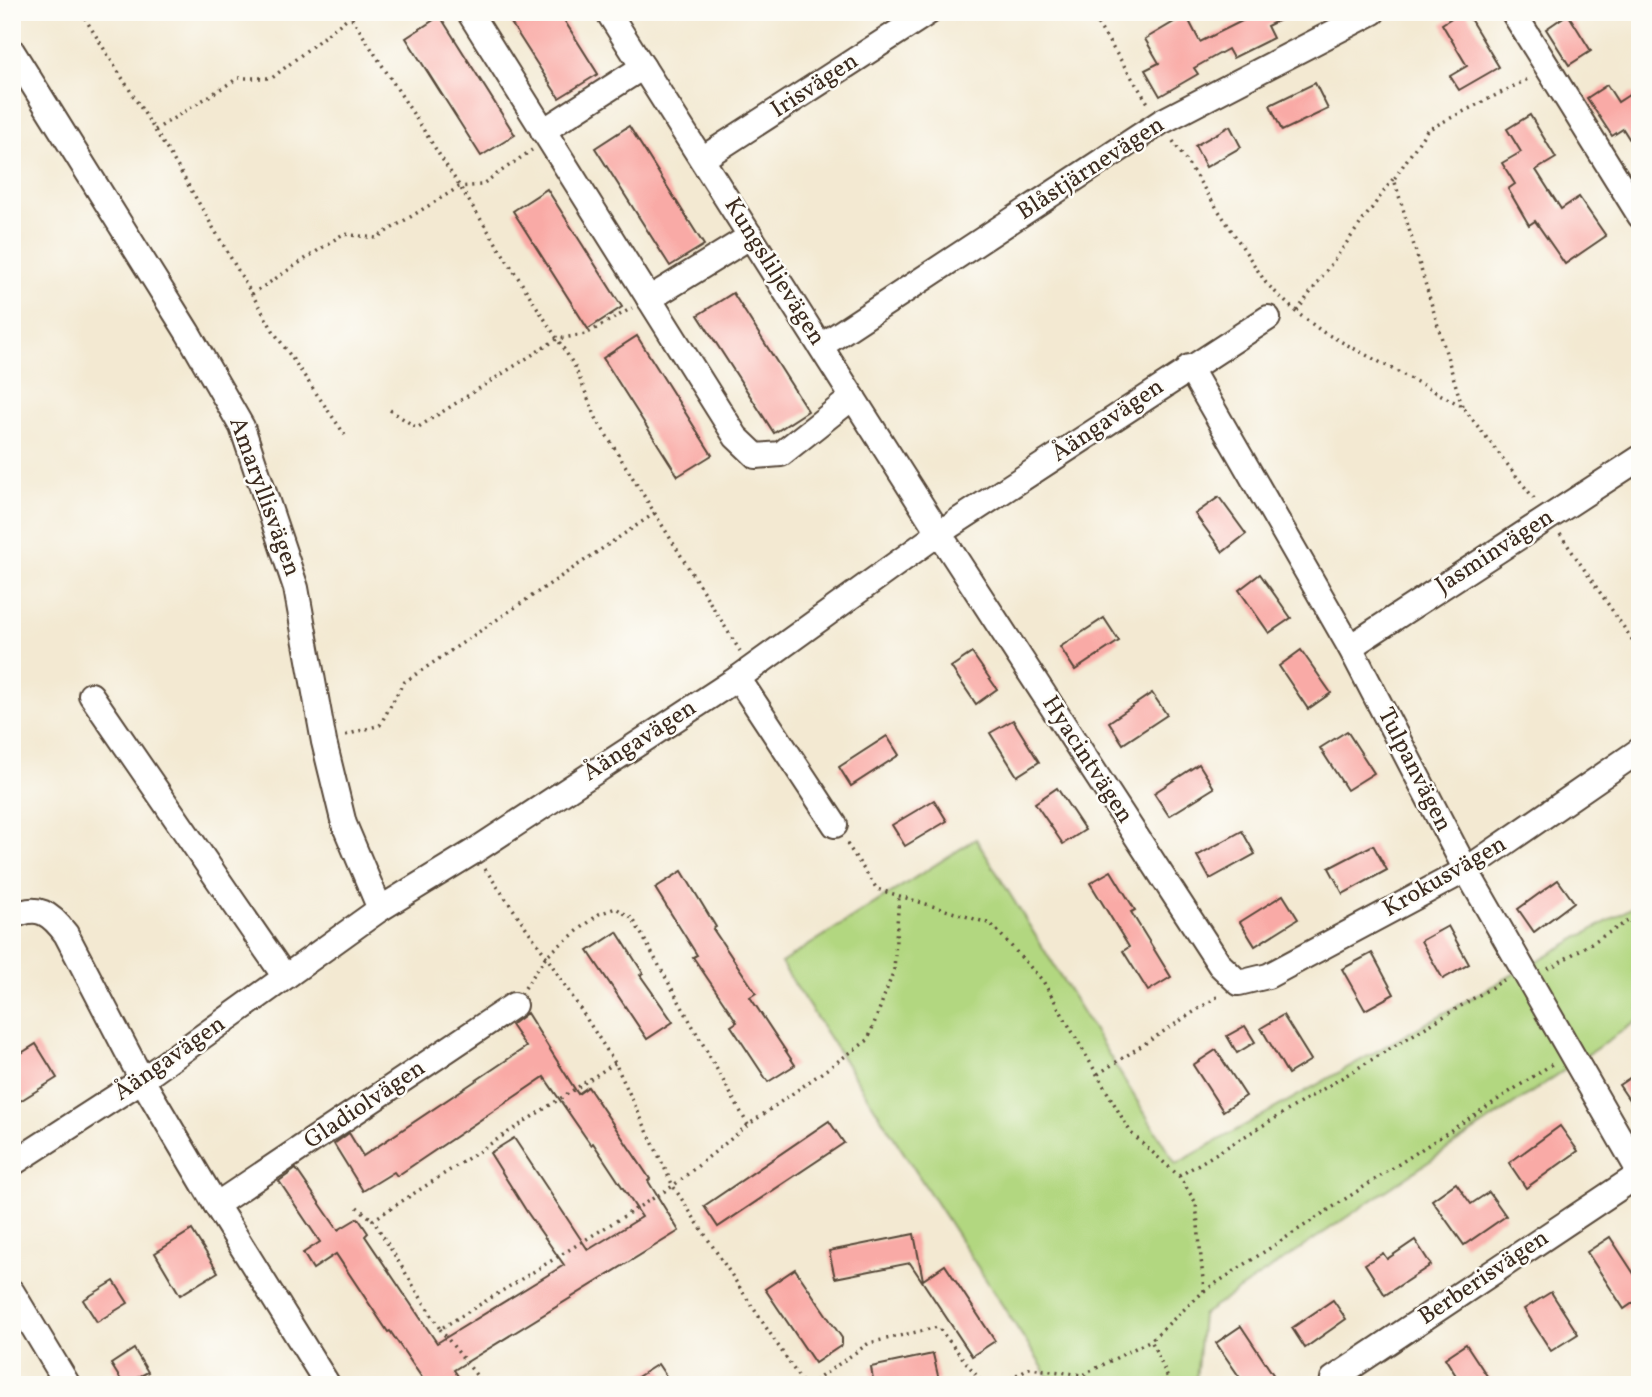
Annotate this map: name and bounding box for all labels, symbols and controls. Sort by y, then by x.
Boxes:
street label: Irisvägen [765,45,865,127]
street label: Blåstjärnevägen [1011,109,1171,229]
street label: Kungsliljevägen [715,191,833,353]
street label: Åängavägen [1045,371,1171,471]
street label: Amaryllisvägen [219,413,309,581]
street label: Jasminvägen [1429,501,1561,603]
street label: Hyacintvägen [1033,689,1141,831]
street label: Åängavägen [577,692,703,790]
street label: Tulpanvägen [1368,702,1460,838]
street label: Krokusvägen [1377,828,1513,926]
street label: Åängavägen [107,1008,233,1110]
street label: Gladiolvägen [298,1052,432,1158]
street label: Berberisvägen [1412,1222,1556,1334]

